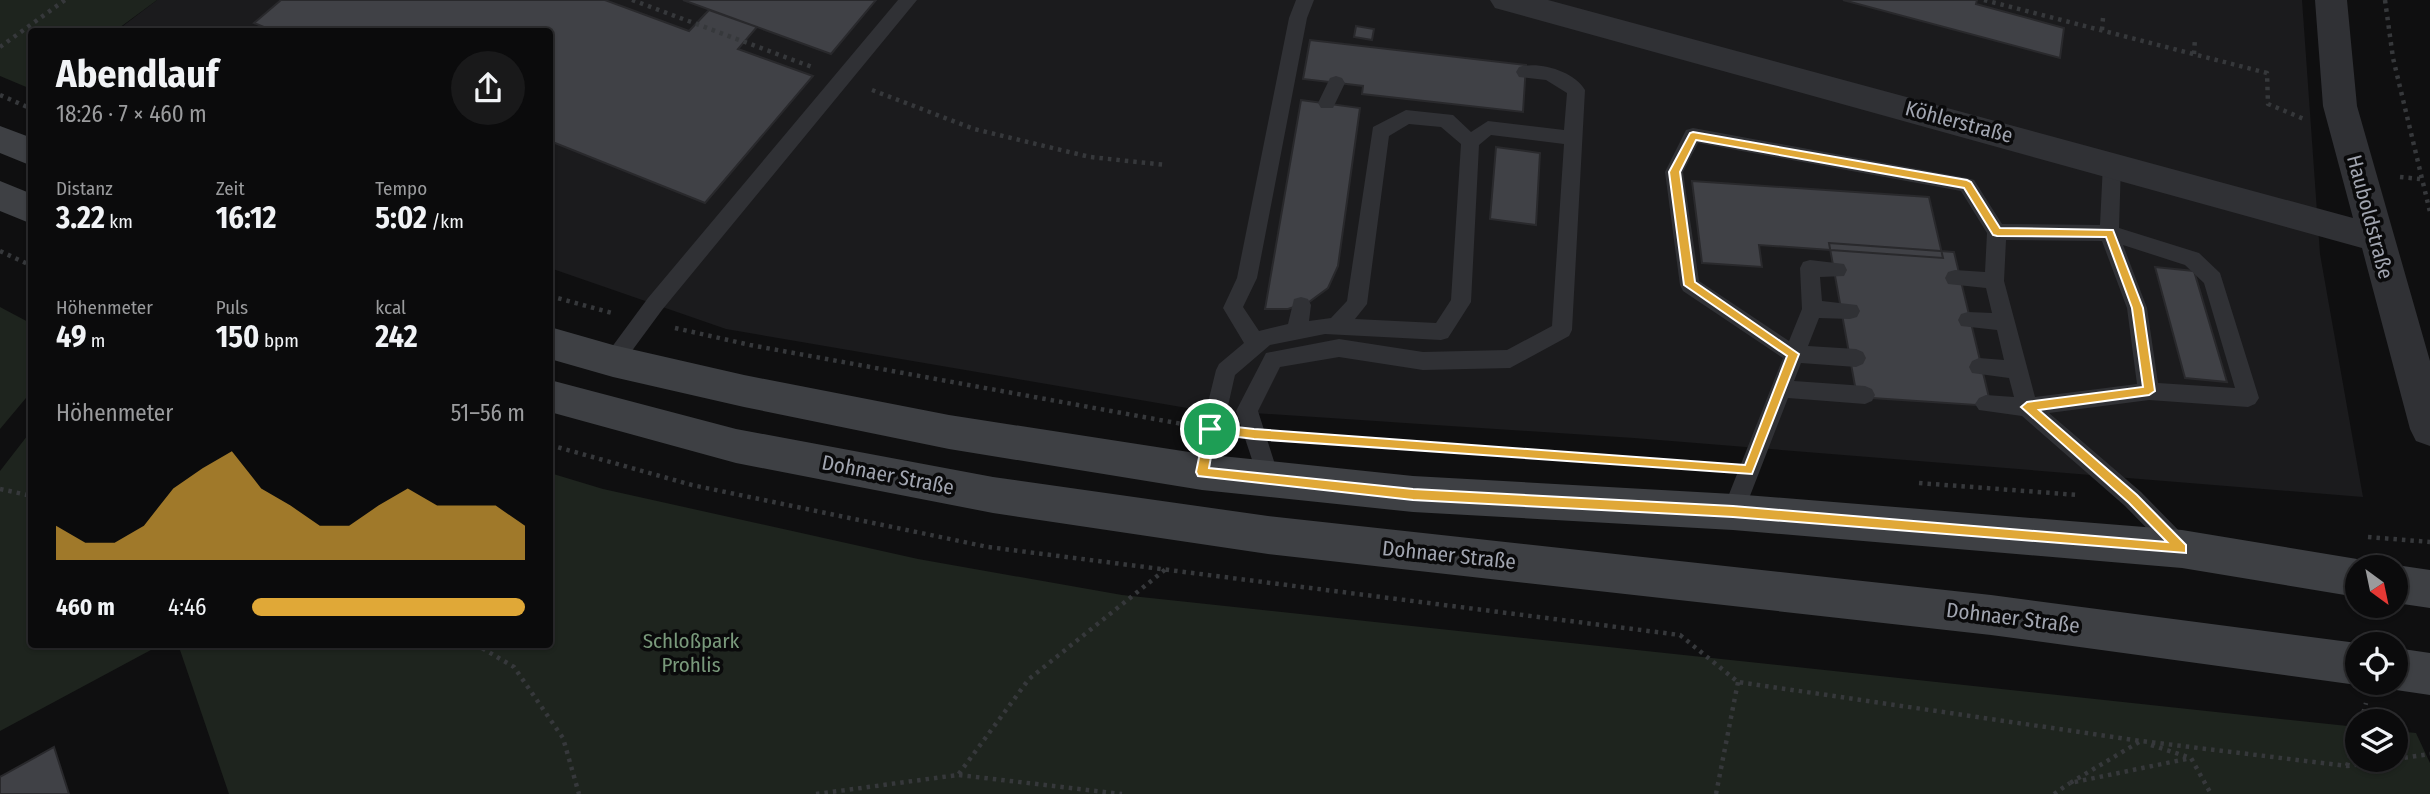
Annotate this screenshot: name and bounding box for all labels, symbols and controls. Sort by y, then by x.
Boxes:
text: Abendlauf [56,51,218,97]
button: share [451,51,525,125]
street label: Köhlerstraße [1902,95,2016,149]
text: 18:26 · 7 × 460 m [56,100,207,128]
street label: Hauboldstraße [2341,152,2399,282]
text: Distanz [56,177,113,200]
text: Zeit [216,177,245,200]
text: Tempo [375,177,427,200]
text: 3.22 [56,200,105,236]
text: 16:12 [216,200,276,236]
text: 5:02 [375,200,427,236]
text: km [105,210,133,233]
text: /km [427,210,464,233]
text: Höhenmeter [56,296,153,319]
text: Puls [216,296,248,319]
text: kcal [375,296,406,319]
text: 49 [56,319,86,355]
text: 150 [216,319,259,355]
text: 242 [375,319,418,355]
text: m [86,329,105,352]
text: bpm [259,329,299,352]
text: Höhenmeter [56,399,173,427]
text: 51–56 m [451,399,525,427]
pin [1180,399,1240,459]
icon: arrive [1191,410,1229,448]
street label: Dohnaer Straße [820,449,956,501]
street label: Dohnaer Straße [1381,535,1517,575]
north arrow [2345,555,2408,618]
map controls [2345,555,2408,772]
text: 460 m [56,593,115,621]
text: 4:46 [168,593,206,621]
street label: Dohnaer Straße [1945,597,2081,639]
park label: Schloßpark Prohlis [643,628,739,678]
button: locate [2345,632,2408,695]
button: layers [2345,709,2408,772]

